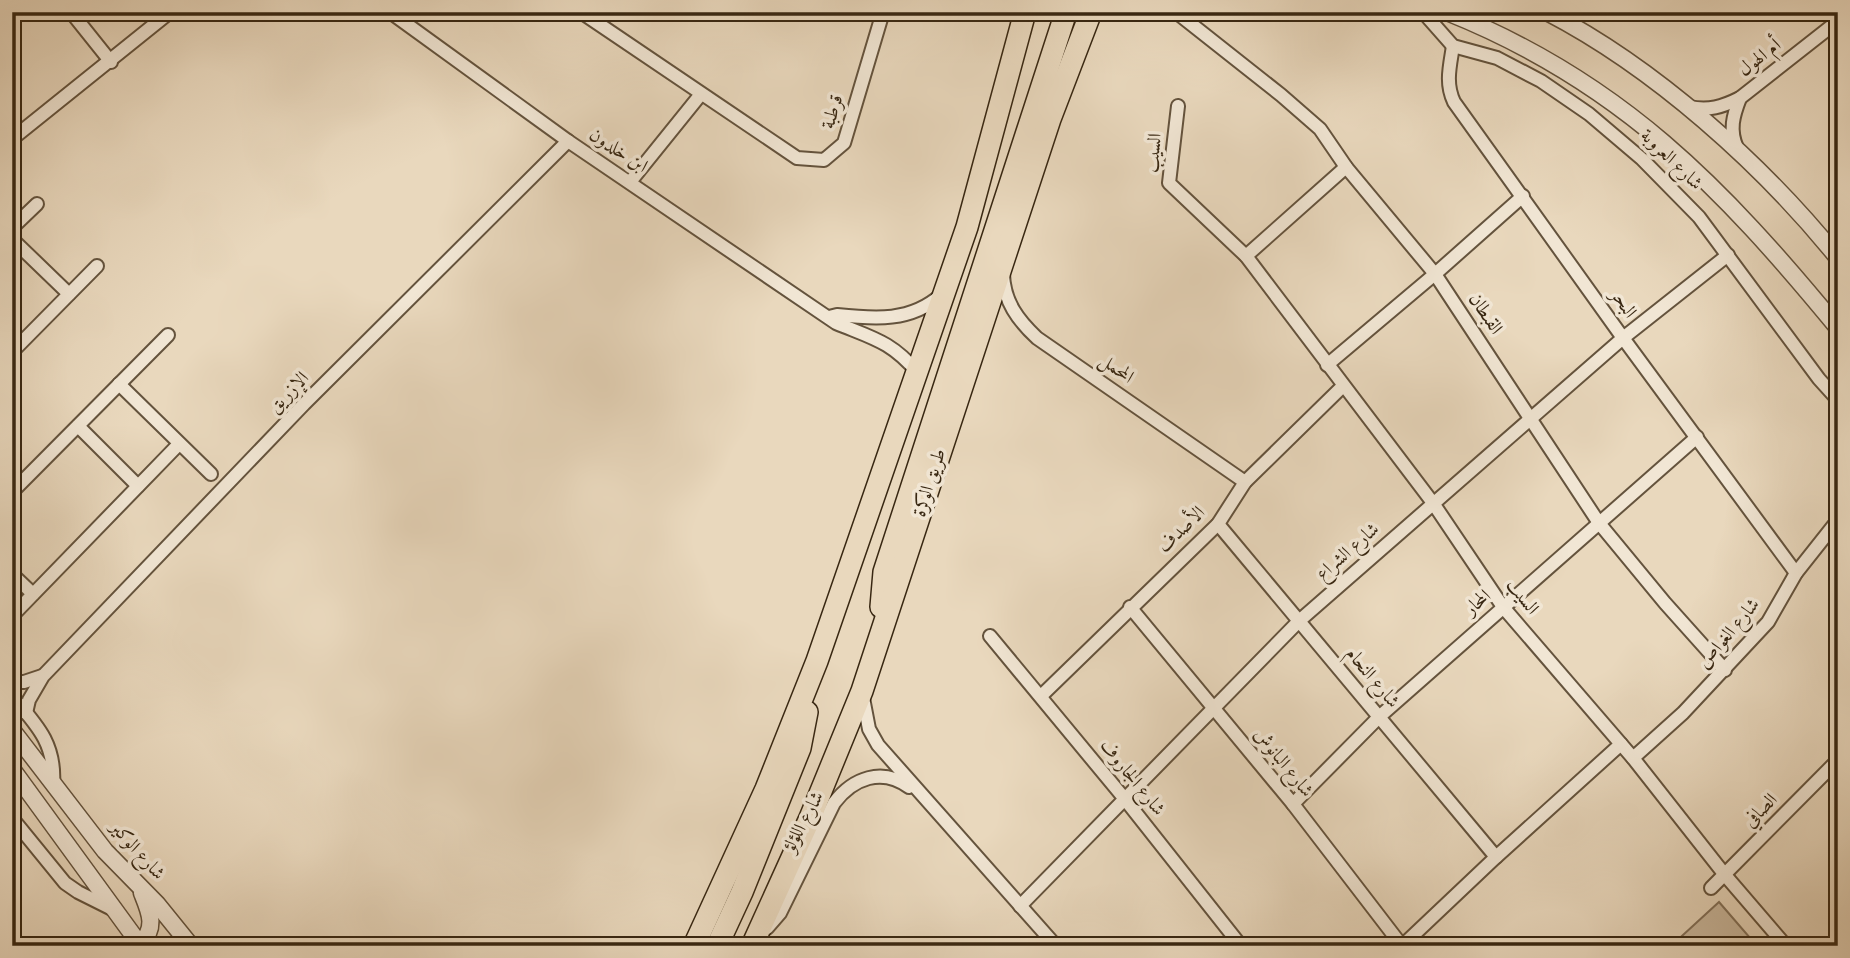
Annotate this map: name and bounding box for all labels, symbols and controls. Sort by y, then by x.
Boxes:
street label: أم الهول [1732,32,1789,85]
street label: قرطبة [816,92,850,132]
street label: ابن خلدون [584,123,652,179]
street label: شارع العروبة [1633,124,1707,197]
street label: السيب [1140,132,1168,174]
street label: البحر [1603,283,1641,323]
street label: القبطان [1462,289,1508,339]
street label: المحمل [1094,349,1138,389]
street label: الإزريق [263,367,315,420]
street label: طريق الوكرة [908,446,952,520]
street label: الأصدف [1151,499,1211,559]
street label: شارع الشراع [1311,518,1386,588]
street label: السيب [1500,574,1544,620]
street label: المحار [1458,585,1496,623]
street label: شارع الغواص [1692,594,1767,676]
street label: شارع النحام [1337,643,1404,715]
street label: شارع البانوش [1246,723,1318,804]
street label: شارع الجاروف [1092,735,1170,822]
street label: شارع اللؤلؤ [777,788,832,859]
street label: الصافي [1739,789,1785,835]
street label: شارع الوكير [101,815,170,887]

